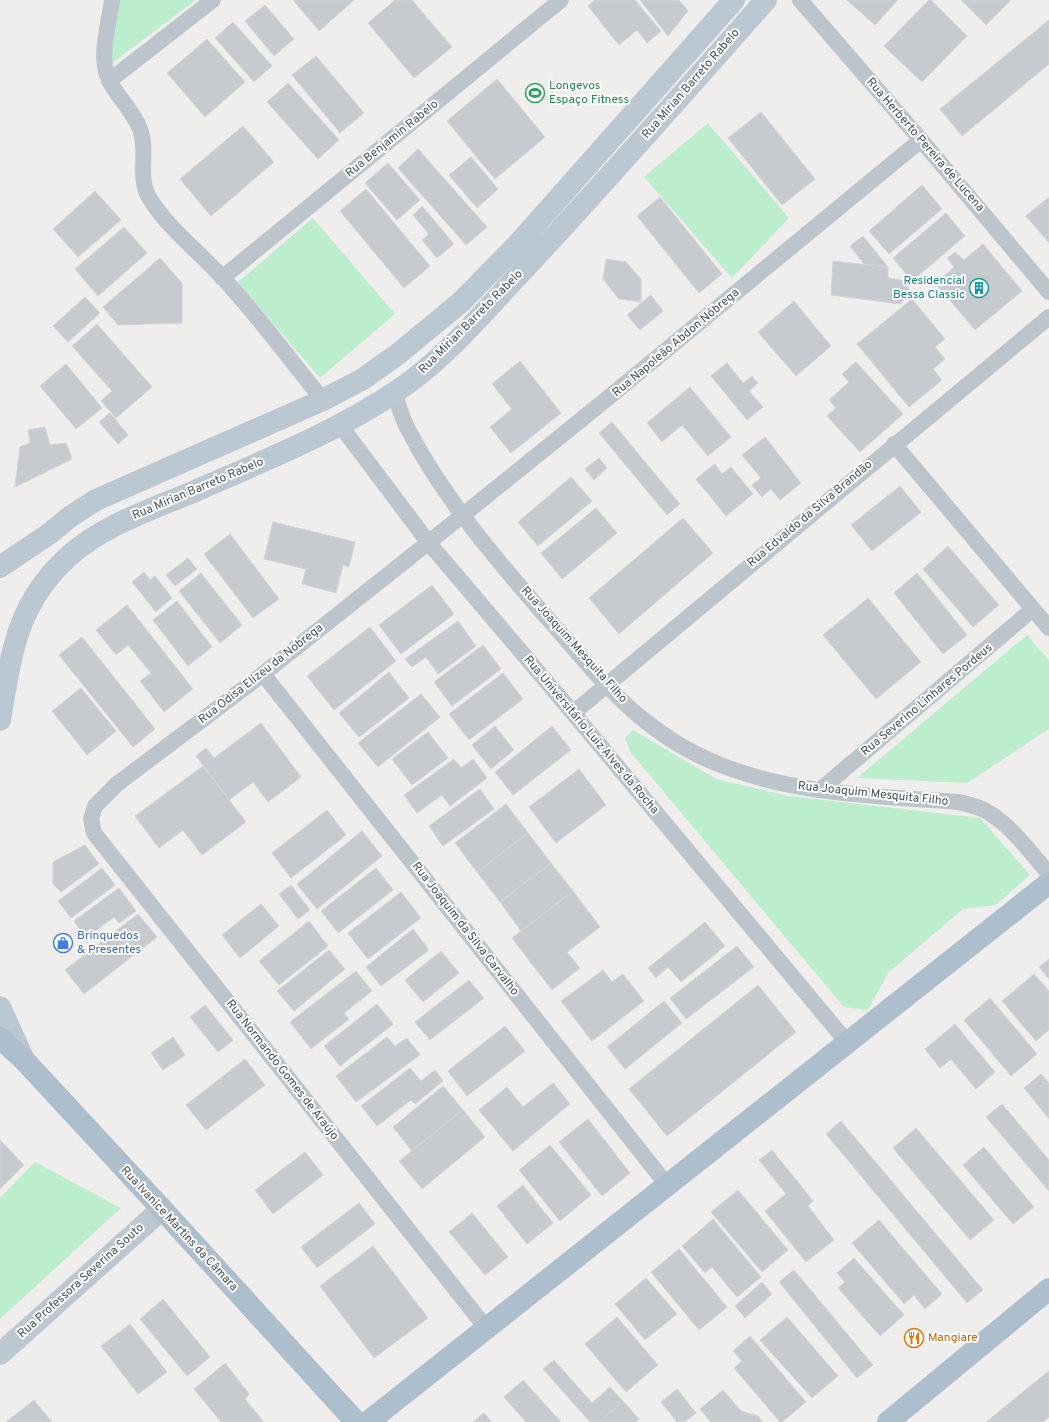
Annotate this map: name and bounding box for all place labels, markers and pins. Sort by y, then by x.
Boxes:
place label: Longevos Espaço Fitness [549,78,629,108]
sports icon: Longevos Espaço Fitness [524,82,546,104]
place label: Residencial Bessa Classic [893,273,965,303]
building icon: Residencial Bessa Classic [968,277,990,299]
place label: Brinquedos & Presentes [77,928,141,958]
shop icon: Brinquedos & Presentes [52,932,74,954]
restaurant icon: Mangiare [903,1327,925,1349]
place label: Mangiare [928,1330,978,1346]

